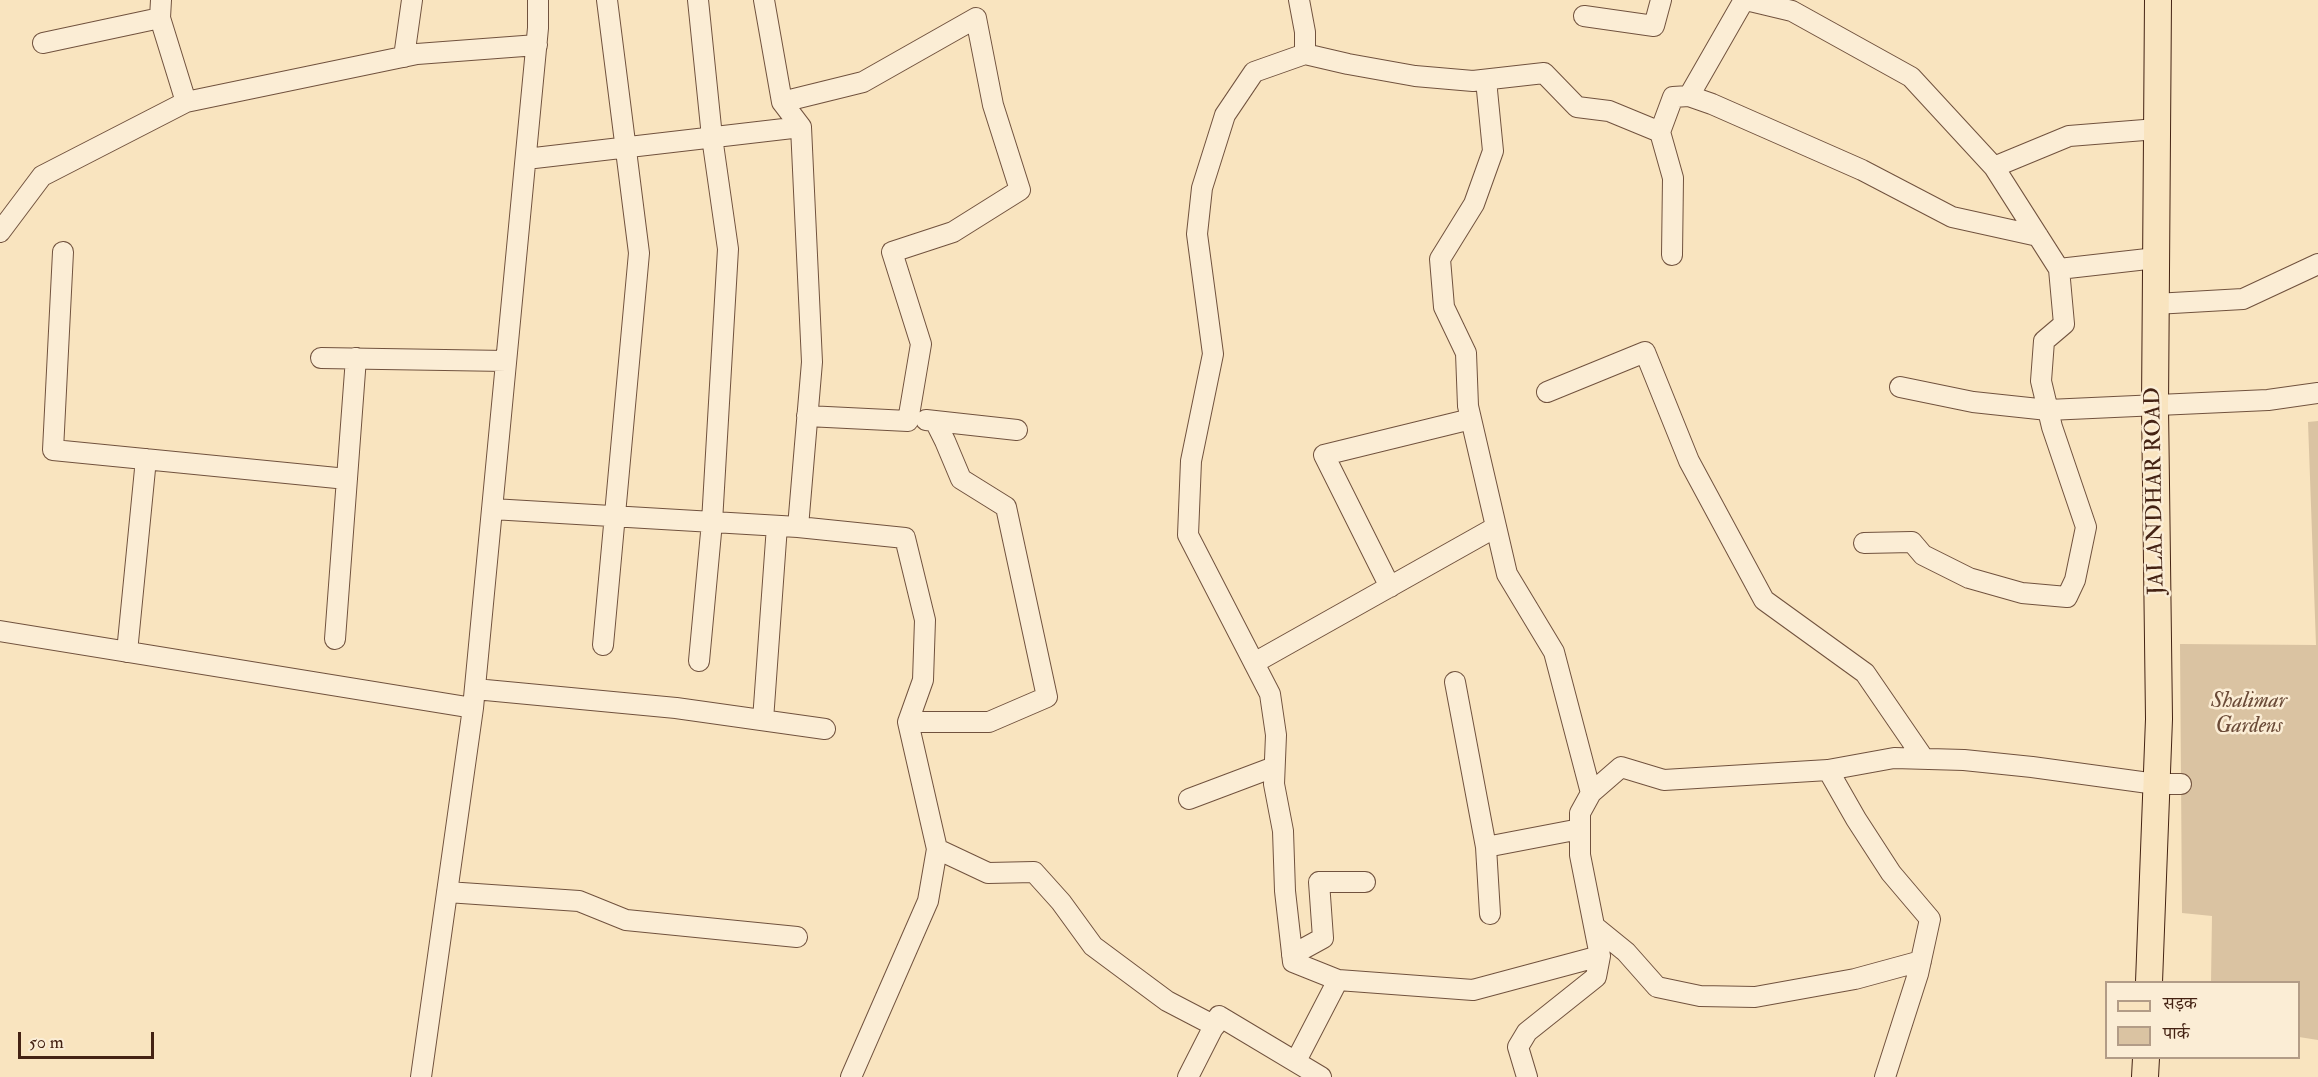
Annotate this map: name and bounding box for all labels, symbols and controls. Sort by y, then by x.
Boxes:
street label: JALANDHAR ROAD [2141,387,2171,595]
park label: Shalimar Gardens [2211,689,2287,740]
legend [2105,981,2300,1059]
text: सड़क [2163,992,2197,1015]
scale bar [21,1020,158,1058]
text: पार्क [2163,1022,2190,1045]
text: 50 m [29,1031,64,1054]

